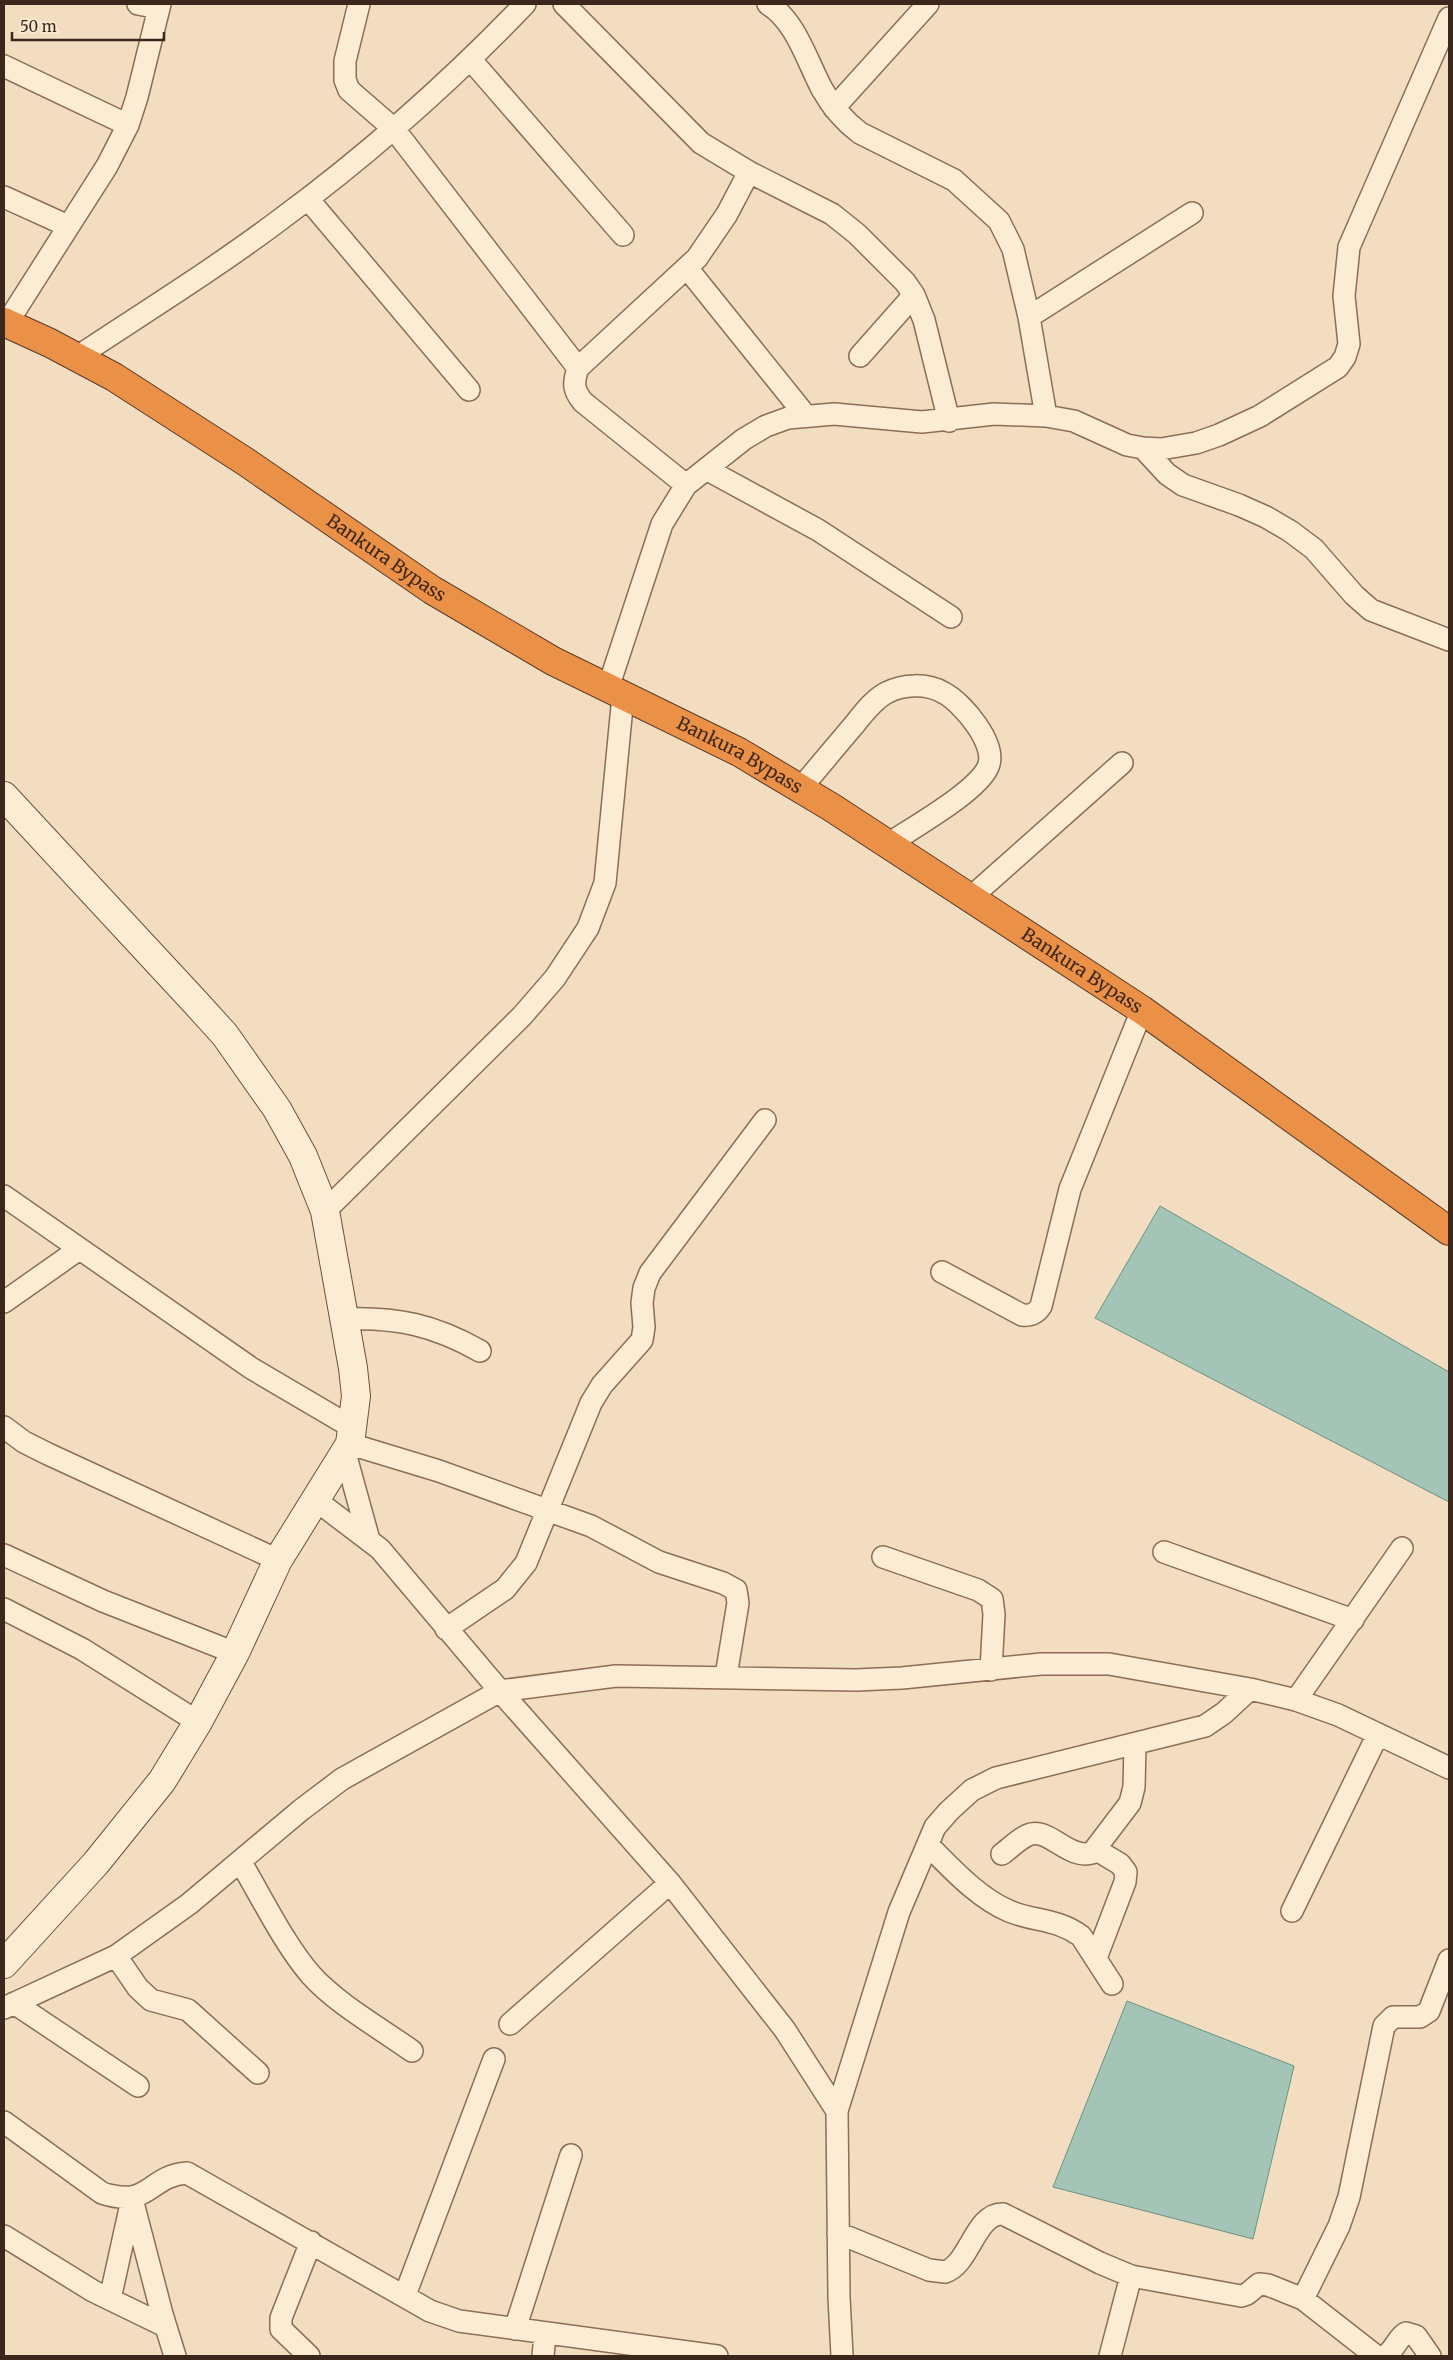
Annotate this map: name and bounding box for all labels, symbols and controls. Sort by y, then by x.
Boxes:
scale bar [12,10,165,42]
text: 50 m [20,17,57,36]
street label: Bankura Bypass [322,509,450,607]
street label: Bankura Bypass [673,711,807,798]
street label: Bankura Bypass [1017,923,1147,1018]

